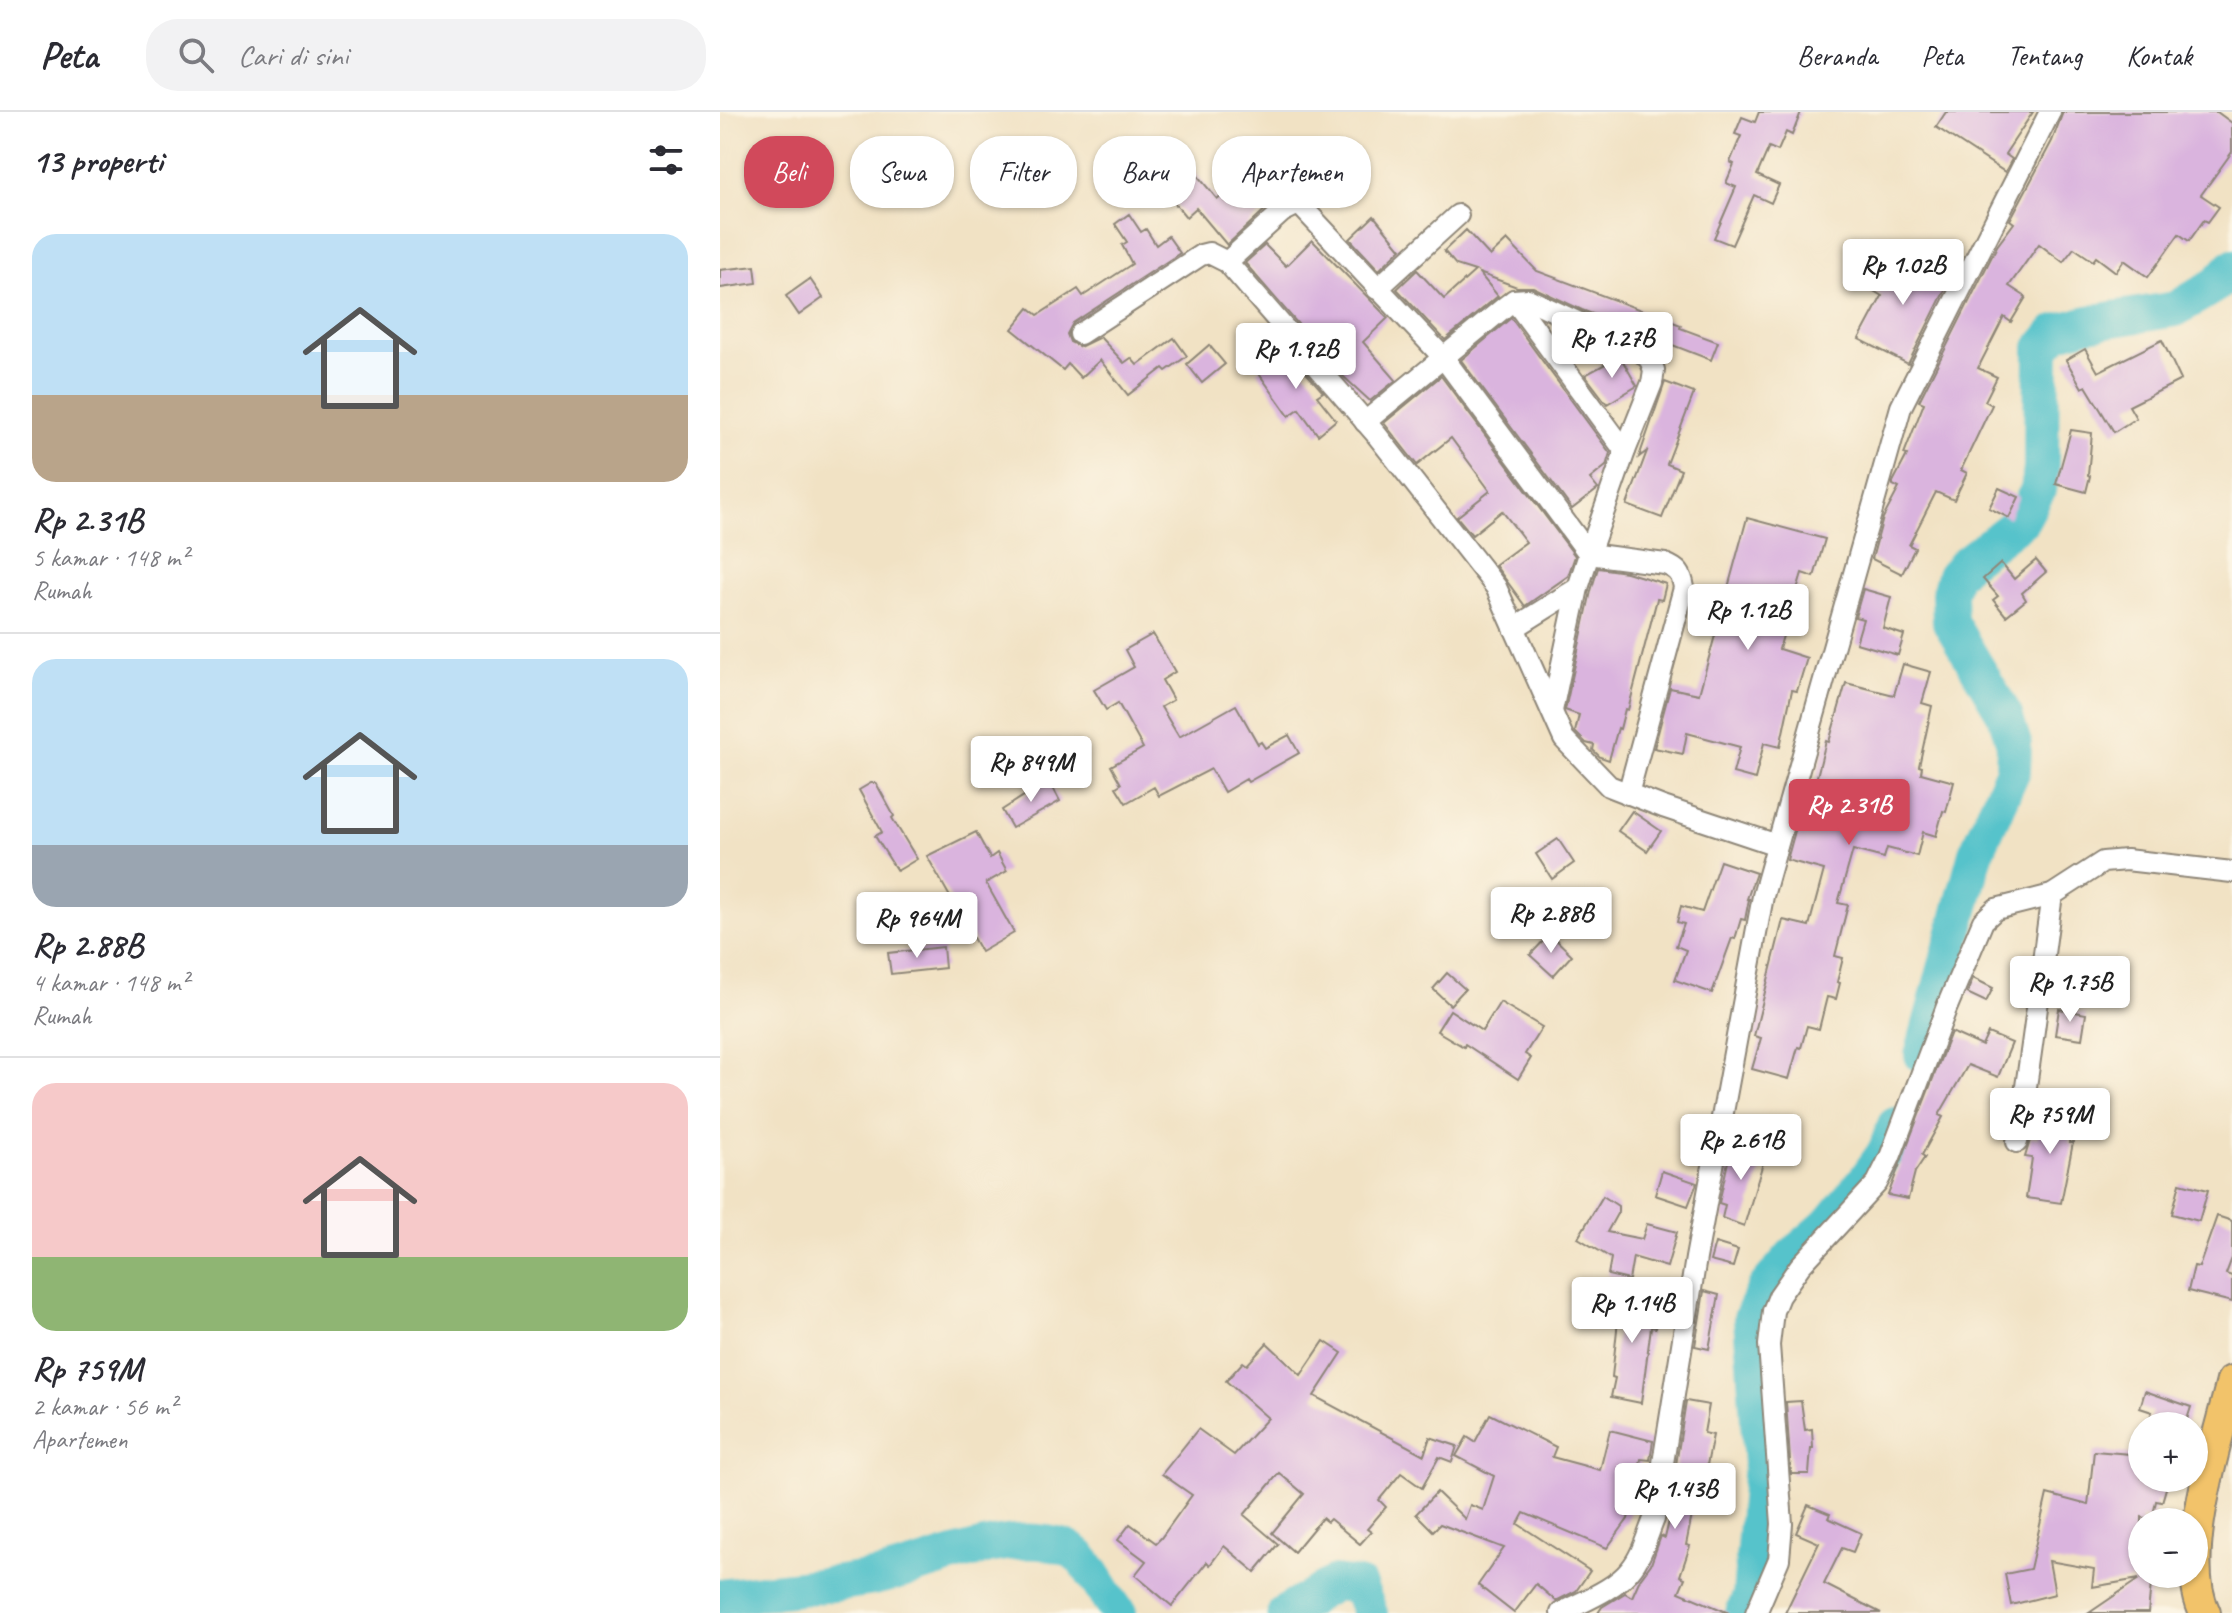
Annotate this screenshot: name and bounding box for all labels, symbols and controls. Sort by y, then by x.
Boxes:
search box [146,19,706,91]
text: Peta [40,32,98,79]
icon: search [174,33,218,77]
text: Cari di sini [238,36,348,74]
text: Beranda [1797,38,1877,73]
text: Peta [1921,38,1963,73]
text: Tentang [2007,38,2082,73]
text: Kontak [2126,38,2192,73]
chip: Beli [744,136,834,208]
chip: Sewa [850,136,954,208]
chip: Filter [970,136,1077,208]
chip: Baru [1093,136,1196,208]
chip: Apartemen [1212,136,1371,208]
icon: filters [644,138,688,182]
text: 13 properti [32,139,163,182]
pin: Rp 1.02B [1820,239,1986,307]
text: Rp 1.02B [1861,248,1945,281]
icon: home [288,286,432,430]
pin: Rp 1.27B [1529,312,1695,380]
text: Rp 1.27B [1570,321,1654,354]
pin: Rp 1.92B [1213,323,1379,391]
text: Rp 1.92B [1254,332,1338,365]
text: Rp 2.31B [32,498,143,541]
text: 5 kamar · 148 m² [32,541,188,574]
text: Rumah [32,574,92,607]
pin: Rp 1.12B [1665,584,1831,652]
text: Rp 1.12B [1706,593,1790,626]
icon: home [288,711,432,855]
pin: Rp 849M [957,736,1105,804]
text: Rp 849M [989,745,1073,778]
pin: Rp 2.31B [1766,779,1932,847]
text: Rp 2.31B [1807,788,1891,821]
pin: Rp 2.88B [1468,887,1634,955]
pin: Rp 964M [843,892,991,960]
text: Rp 2.88B [1509,896,1593,929]
text: Rp 964M [874,901,960,934]
text: Rp 2.88B [32,923,143,966]
pin: Rp 1.75B [1987,956,2153,1024]
text: Rp 1.75B [2028,965,2112,998]
text: 4 kamar · 148 m² [32,966,188,999]
text: Rumah [32,999,92,1032]
pin: Rp 759M [1976,1088,2124,1156]
text: Rp 759M [2008,1097,2092,1130]
pin: Rp 2.61B [1658,1114,1824,1182]
text: Rp 2.61B [1698,1123,1784,1156]
icon: home [288,1135,432,1279]
pin: Rp 1.14B [1549,1277,1715,1345]
text: Rp 1.14B [1590,1286,1674,1319]
text: Rp 759M [32,1347,142,1390]
text: 2 kamar · 56 m² [32,1390,177,1423]
map controls [2128,1412,2208,1588]
button: + [2128,1412,2208,1492]
text: Apartemen [32,1423,127,1456]
pin: Rp 1.43B [1592,1463,1758,1531]
text: Rp 1.43B [1633,1472,1717,1505]
button: − [2128,1508,2208,1588]

